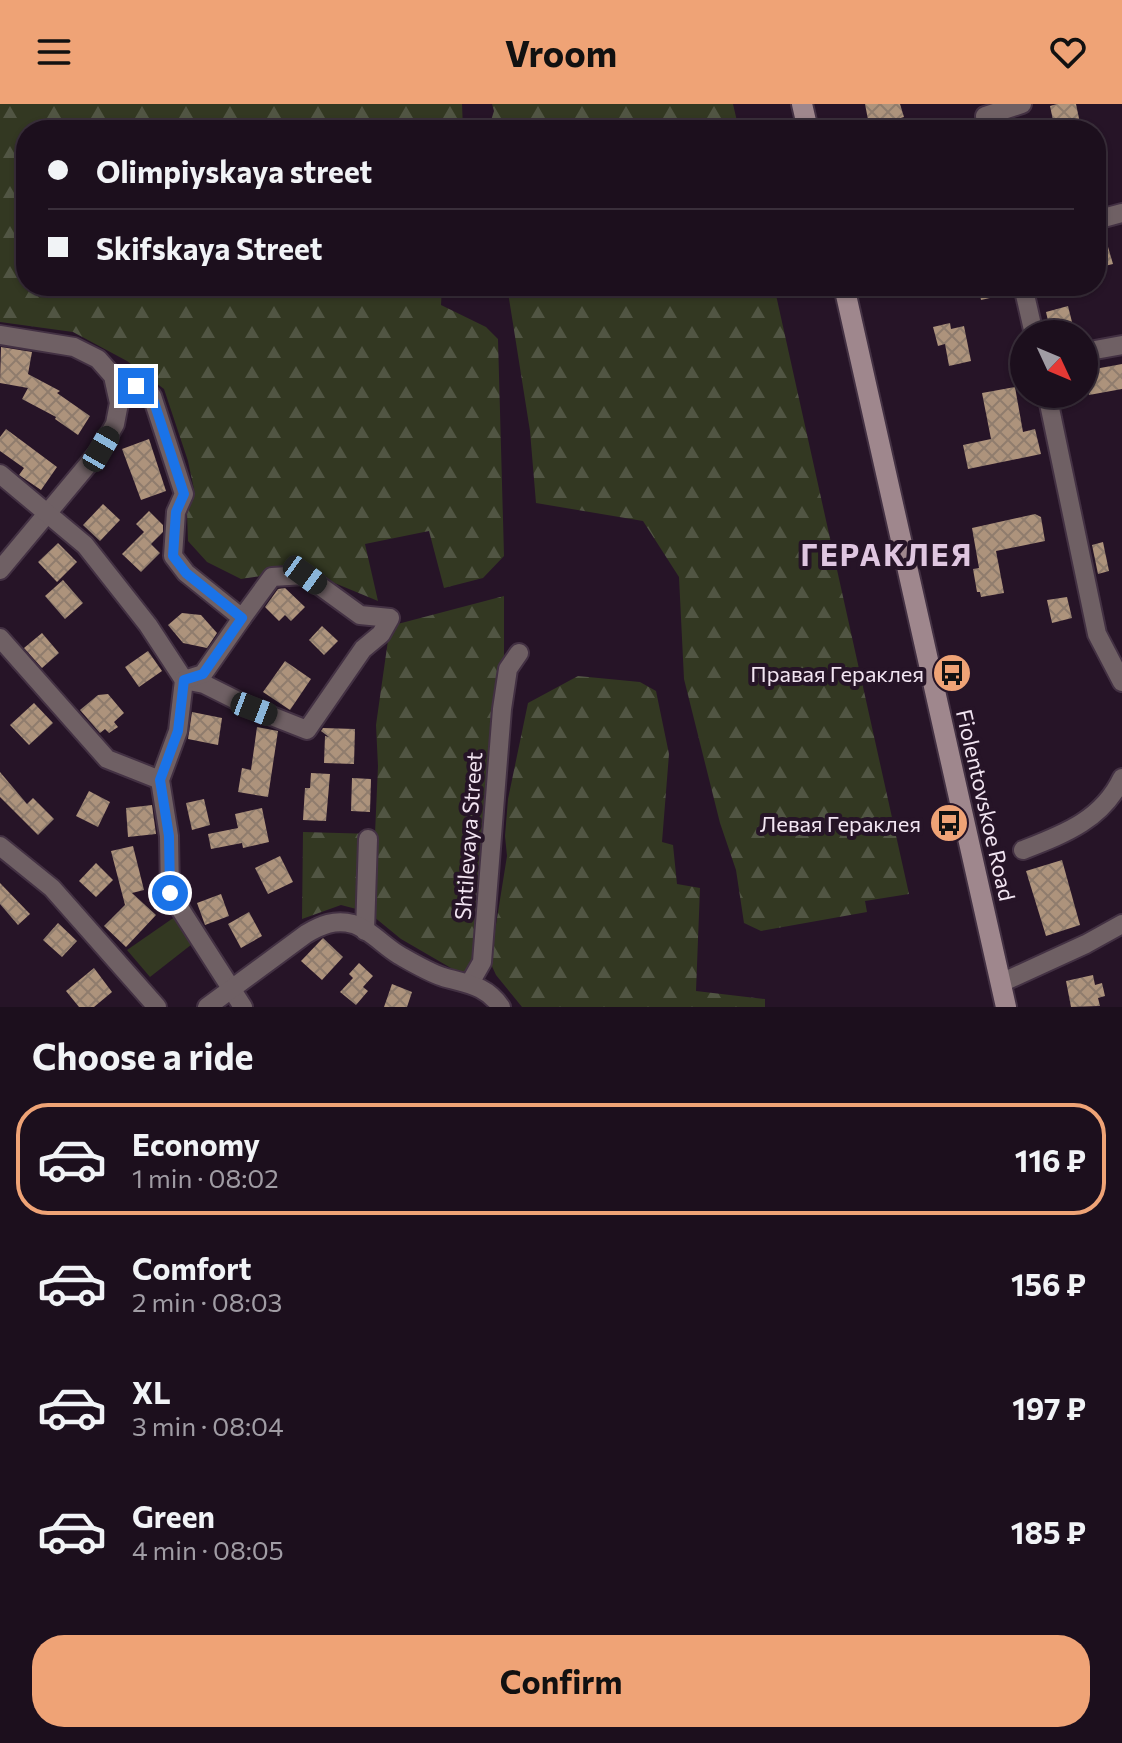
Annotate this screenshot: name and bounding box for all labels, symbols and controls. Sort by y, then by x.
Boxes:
icon: menu [32,30,76,74]
text: Vroom [505,30,617,74]
icon: heart [1046,30,1090,74]
text: Olimpiyskaya street [96,152,372,189]
text: Skifskaya Street [96,229,322,266]
north arrow [1010,320,1098,408]
map controls [1010,320,1098,408]
route end [118,368,154,404]
car [79,422,123,476]
district label: ГЕРАКЛЕЯ [801,535,973,572]
car [279,551,331,599]
bus stop icon: Правая Гераклея [931,652,973,694]
place label: Правая Гераклея [750,660,924,687]
car [227,689,281,729]
street label: Fiolentovskoe Road [951,707,1021,903]
street label: Shtilevaya Street [449,751,487,921]
bus stop icon: Левая Гераклея [928,802,970,844]
place label: Левая Гераклея [760,810,921,837]
route start [152,875,188,911]
text: Choose a ride [32,1033,253,1077]
icon: car [36,1123,108,1195]
text: Economy [132,1125,260,1162]
text: 116 ₽ [1015,1141,1086,1178]
text: 1 min · 08:02 [132,1162,279,1193]
icon: car [36,1247,108,1319]
text: Comfort [132,1249,251,1286]
text: 156 ₽ [1011,1265,1086,1302]
text: 2 min · 08:03 [132,1286,282,1317]
icon: car [36,1371,108,1443]
text: XL [132,1373,171,1410]
text: 197 ₽ [1012,1389,1086,1426]
text: 3 min · 08:04 [132,1410,284,1441]
icon: car [36,1495,108,1567]
text: Green [132,1497,215,1534]
text: 185 ₽ [1011,1513,1086,1550]
text: 4 min · 08:05 [132,1534,284,1565]
button: Confirm [32,1635,1090,1727]

